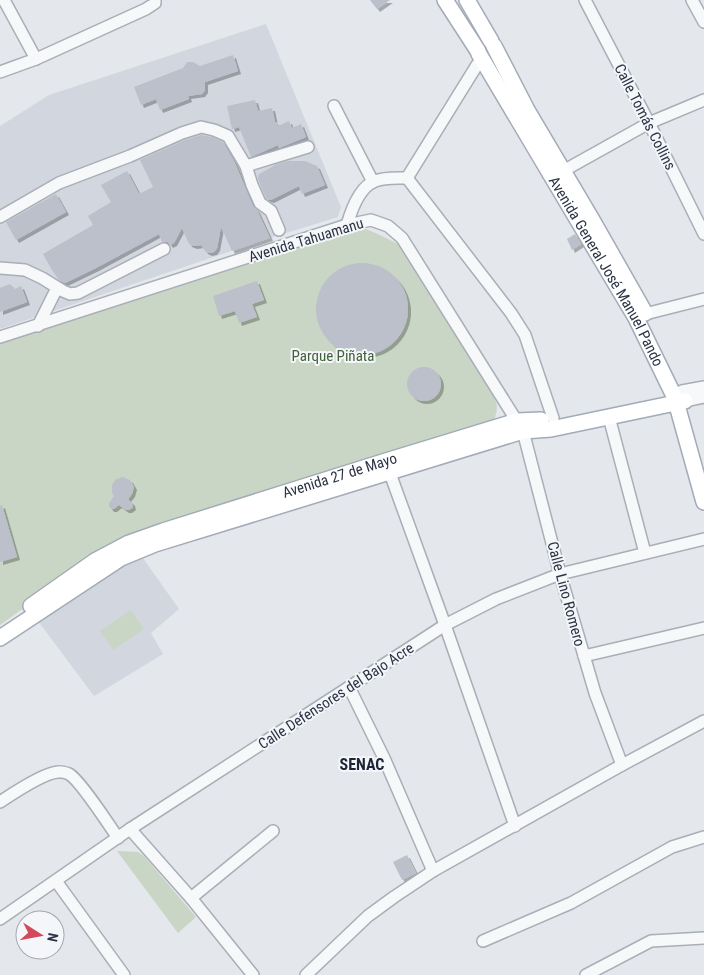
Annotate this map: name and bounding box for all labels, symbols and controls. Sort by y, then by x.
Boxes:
street label: Calle Tomás Collins [611,61,680,173]
street label: Avenida General José Manuel Pando [545,173,667,369]
street label: Avenida Tahuamanu [246,214,366,266]
park label: Parque Piñata [292,347,374,365]
street label: Avenida 27 de Mayo [280,449,399,502]
street label: Calle Lino Romero [543,540,589,648]
street label: Calle Defensores del Bajo Acre [255,639,417,753]
district label: SENAC [340,755,384,774]
north arrow [15,910,65,960]
text: N [44,932,61,943]

